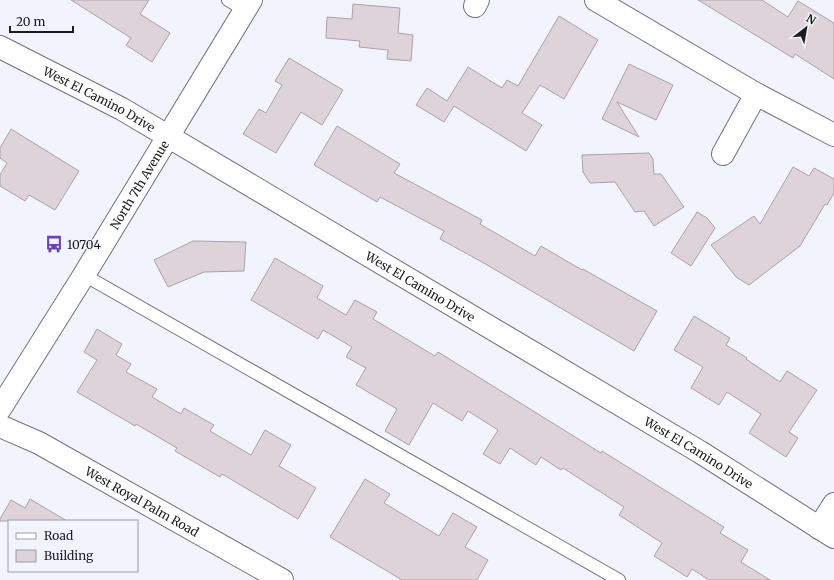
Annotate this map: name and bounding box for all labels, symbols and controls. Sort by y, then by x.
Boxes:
scale bar [10,8,73,34]
north arrow [786,8,826,48]
text: N [804,11,819,28]
text: 20 m [16,14,45,29]
street label: West El Camino Drive [40,62,158,135]
street label: North 7th Avenue [106,137,172,232]
bus stop icon: 10704 [44,234,64,254]
place label: 10704 [67,237,101,252]
street label: West El Camino Drive [362,247,478,324]
street label: West El Camino Drive [641,413,756,491]
street label: West Royal Palm Road [82,463,202,539]
legend [8,520,138,572]
text: Road [44,528,73,543]
text: Building [44,548,94,563]

